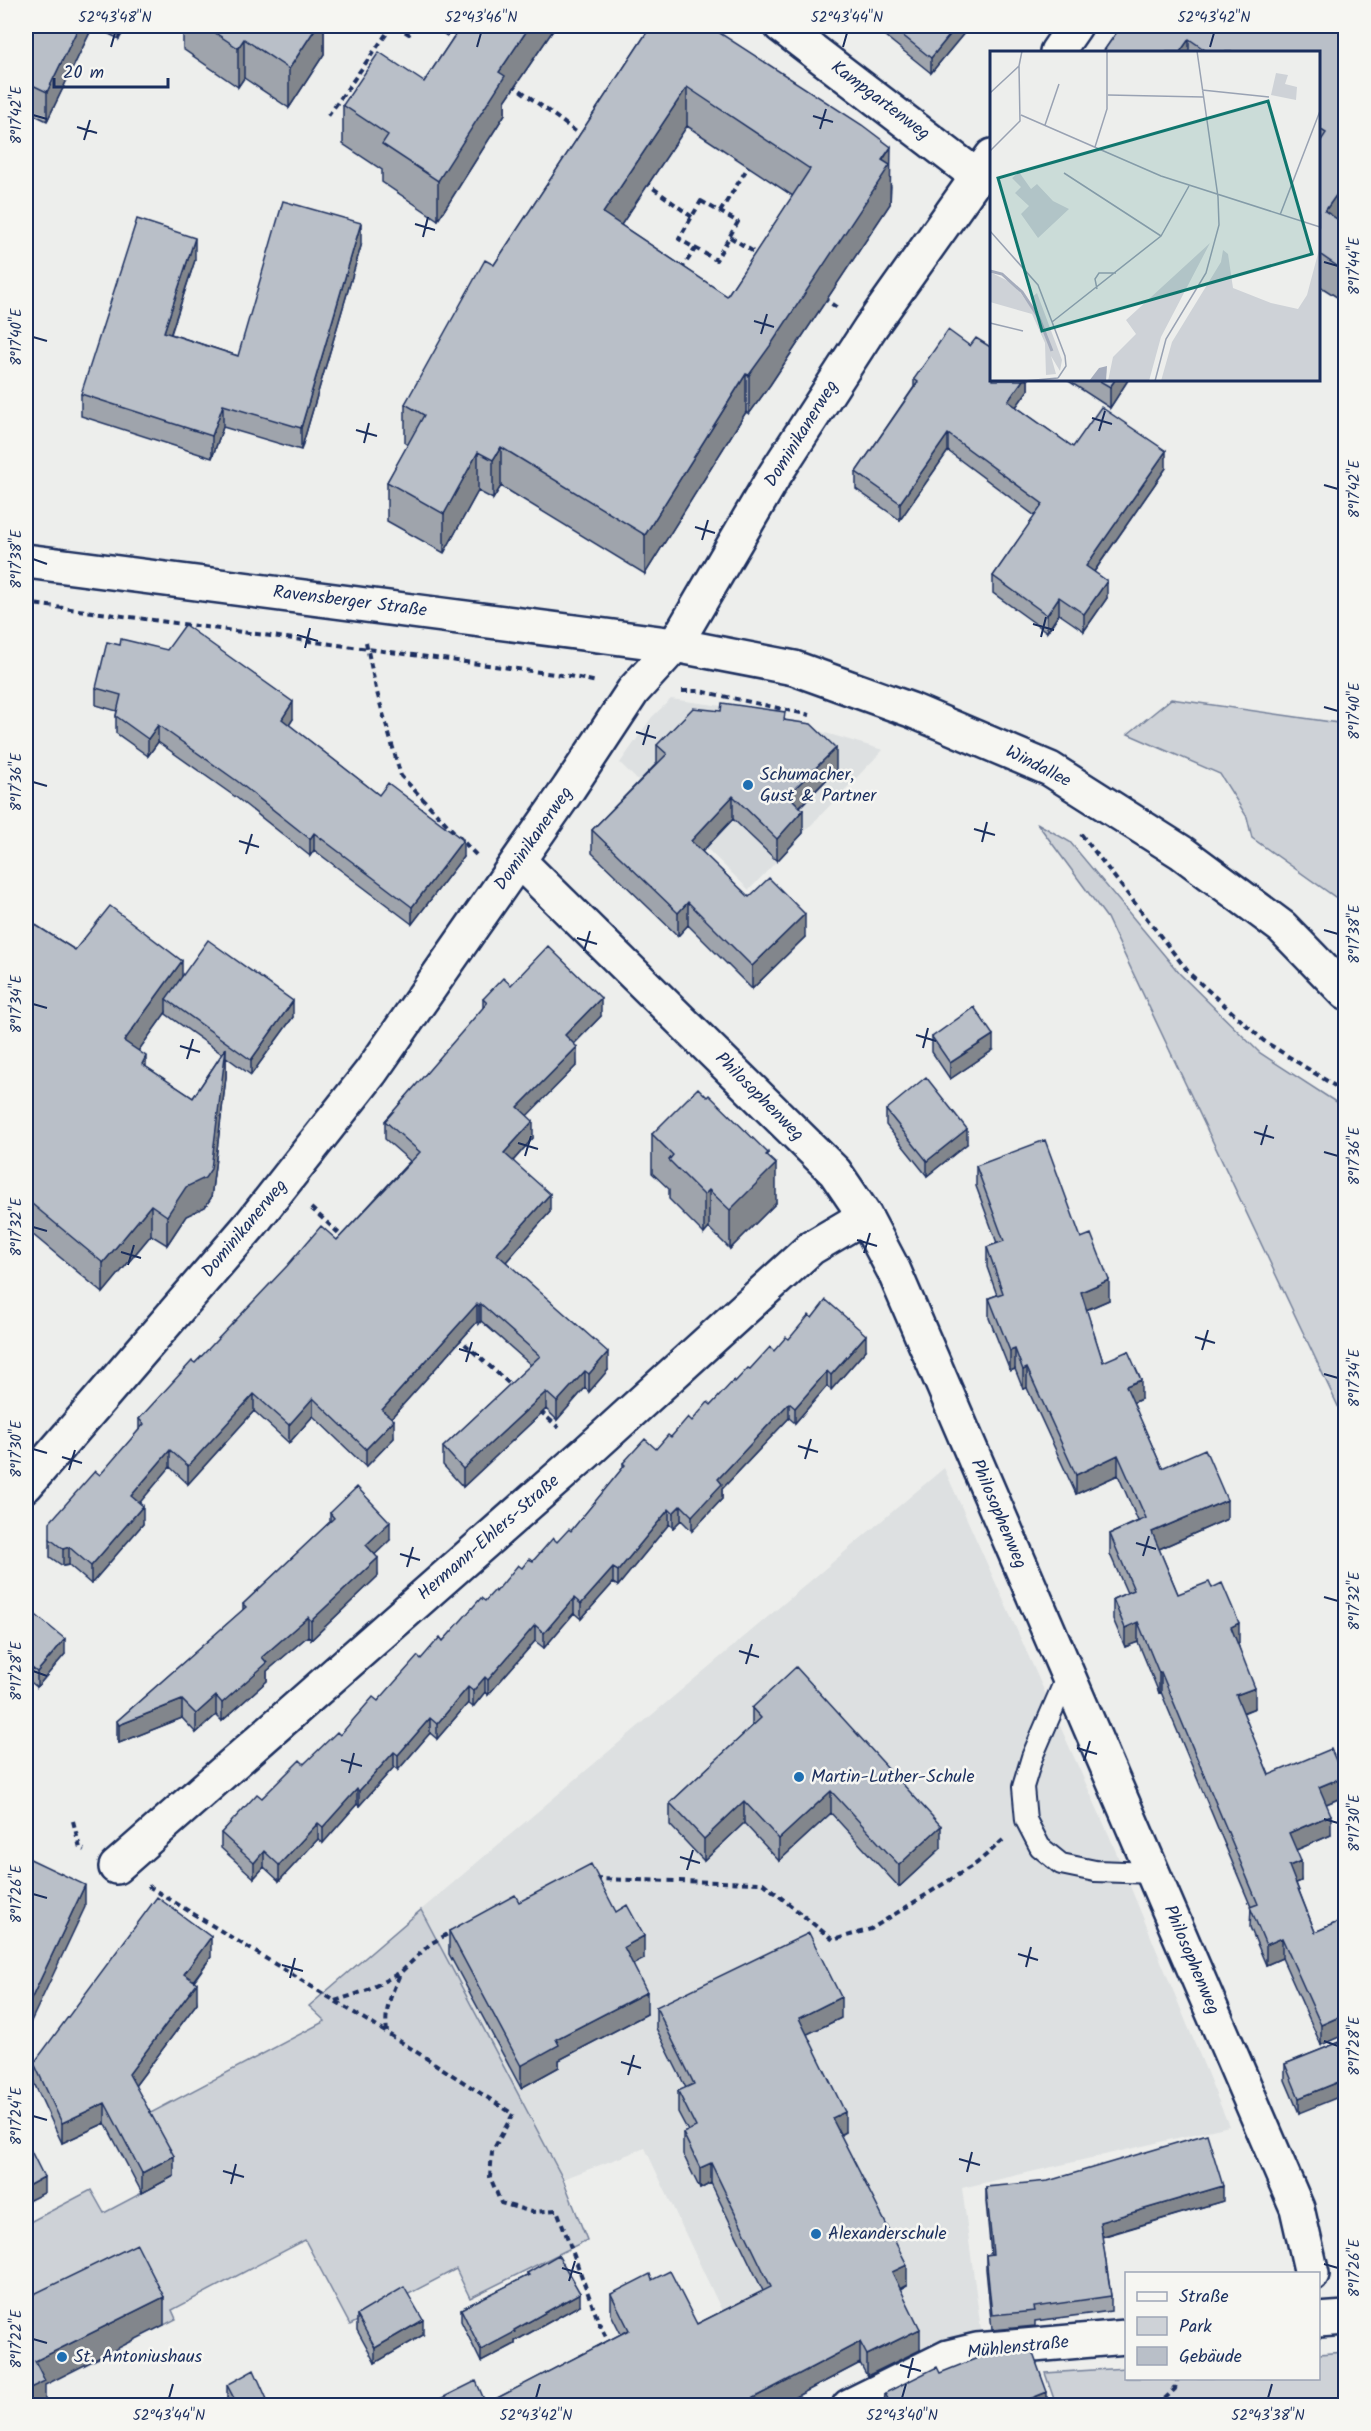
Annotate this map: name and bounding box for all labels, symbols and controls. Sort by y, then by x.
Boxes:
text: 52°43'48"N [78,6,152,30]
text: 52°43'46"N [445,6,517,30]
text: 52°43'44"N [811,6,883,30]
text: 52°43'42"N [1178,6,1250,30]
scale bar [54,51,168,89]
inset map [990,51,1320,381]
street label: Kampgartenweg [824,54,936,148]
text: 20 m [63,59,104,88]
text: 8°17'42"E [5,84,29,144]
text: 8°17'44"E [1343,236,1367,295]
text: 8°17'40"E [5,307,29,366]
street label: Dominikanerweg [757,375,847,493]
text: 8°17'42"E [1343,458,1367,518]
text: 8°17'38"E [5,528,29,589]
street label: Ravensberger Straße [271,578,429,626]
text: 8°17'40"E [1343,681,1367,740]
street label: Windallee [1000,738,1076,796]
text: 8°17'36"E [5,751,29,811]
place label: Schumacher, Gust & Partner [760,761,877,811]
marker: Schumacher, Gust & Partner [741,778,755,792]
street label: Dominikanerweg [487,781,581,897]
text: 8°17'38"E [1343,903,1367,964]
text: 8°17'34"E [5,974,29,1033]
street label: Philosophenweg [707,1045,811,1149]
text: 8°17'36"E [1343,1125,1367,1185]
street label: Dominikanerweg [195,1173,295,1285]
text: 8°17'32"E [5,1196,29,1256]
text: 8°17'34"E [1343,1348,1367,1407]
text: 8°17'30"E [5,1419,29,1478]
street label: Philosophenweg [962,1455,1034,1573]
street label: Hermann-Ehlers-Straße [411,1468,567,1608]
text: 8°17'32"E [1343,1570,1367,1630]
text: 8°17'28"E [5,1640,29,1701]
place label: Martin-Luther-Schule [811,1763,975,1792]
marker: Martin-Luther-Schule [792,1770,806,1784]
text: 8°17'30"E [1343,1793,1367,1852]
text: 8°17'26"E [5,1863,29,1923]
street label: Philosophenweg [1155,1901,1227,2019]
text: 8°17'28"E [1343,2015,1367,2076]
text: 8°17'24"E [5,2085,29,2145]
place label: Alexanderschule [828,2220,947,2249]
marker: Alexanderschule [809,2227,823,2241]
text: 8°17'26"E [1343,2237,1367,2297]
legend [1125,2272,1320,2380]
text: Straße [1179,2283,1229,2312]
text: 8°17'22"E [5,2308,29,2369]
text: Park [1179,2313,1212,2342]
street label: Mühlenstraße [966,2328,1070,2368]
place label: St. Antoniushaus [74,2343,203,2372]
text: Gebäude [1179,2343,1242,2372]
marker: St. Antoniushaus [55,2350,69,2364]
text: 52°43'44"N [133,2404,205,2428]
text: 52°43'42"N [500,2404,572,2428]
text: 52°43'40"N [866,2404,938,2428]
text: 52°43'38"N [1231,2404,1305,2428]

